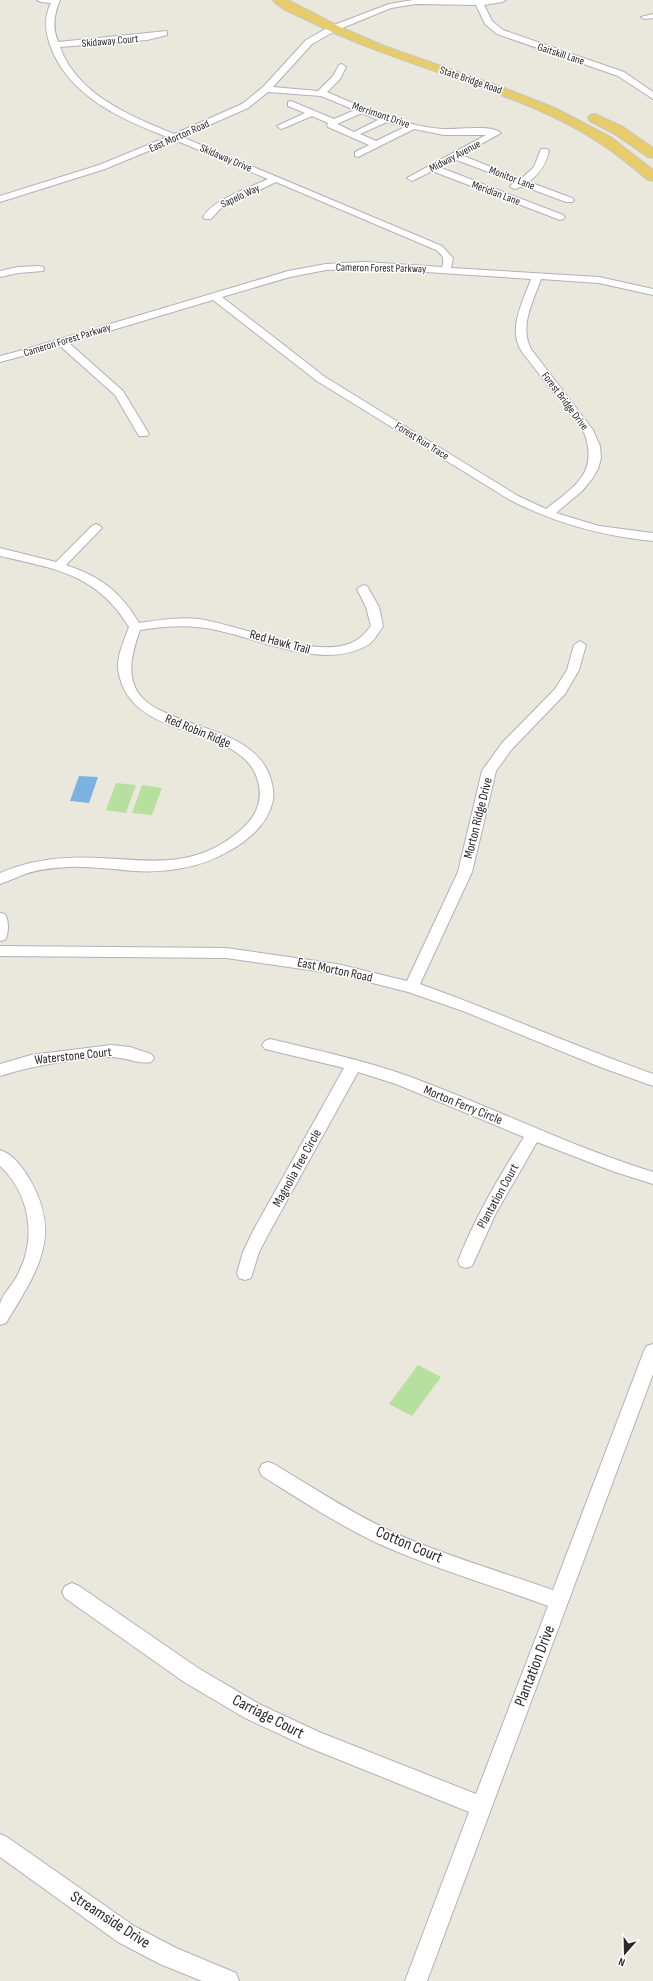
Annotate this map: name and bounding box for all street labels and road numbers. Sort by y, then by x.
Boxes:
street label: Skidaway Court [81,32,140,50]
street label: Gaitskill Lane [536,40,586,68]
street label: State Bridge Road [438,63,504,97]
street label: Merrimont Drive [350,99,412,131]
street label: East Morton Road [147,117,212,155]
street label: Midway Avenue [427,137,483,175]
street label: Skidaway Drive [198,141,254,175]
street label: Monitor Lane [487,163,537,193]
street label: Meridian Lane [470,178,522,208]
street label: Sapelo Way [218,181,262,211]
street label: Cameron Forest Parkway [336,261,427,275]
street label: Cameron Forest Parkway [22,320,113,359]
street label: Forest Bridge Drive [539,369,591,433]
street label: Forest Run Trace [393,419,451,463]
street label: Red Hawk Trail [248,626,312,658]
street label: Red Robin Ridge [163,711,233,751]
street label: Morton Ridge Drive [460,776,496,860]
street label: East Morton Road [296,954,374,986]
street label: Waterstone Court [34,1044,112,1068]
street label: Morton Ferry Circle [421,1082,505,1128]
street label: Magnolia Tree Circle [269,1126,325,1210]
street label: Plantation Court [474,1161,522,1231]
street label: Cotton Court [373,1522,445,1568]
street label: Plantation Drive [511,1623,559,1709]
street label: Carriage Court [229,1691,307,1743]
street label: Streamside Drive [67,1887,153,1953]

